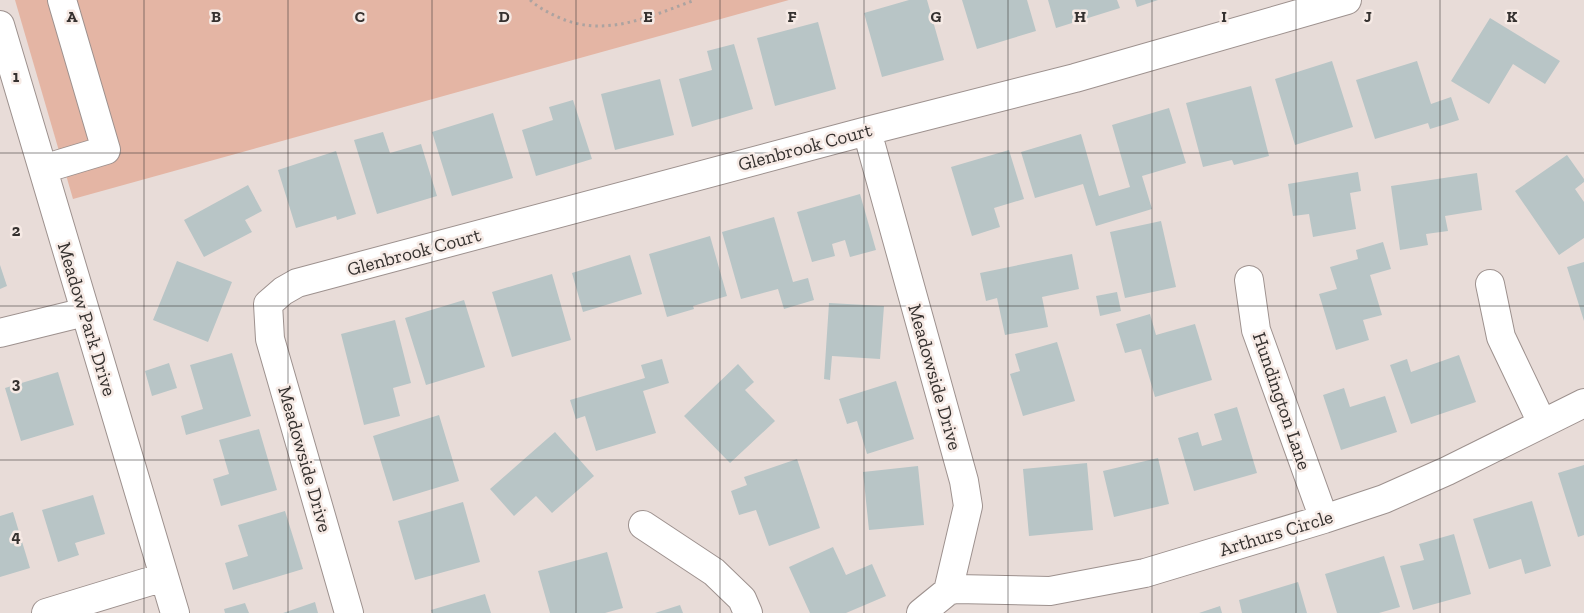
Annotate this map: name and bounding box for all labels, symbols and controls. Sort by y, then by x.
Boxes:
text: A [67,7,78,26]
text: B [211,7,221,26]
text: C [355,7,365,26]
text: D [498,7,510,26]
text: E [643,7,653,26]
text: F [787,7,797,26]
text: G [931,7,942,26]
text: H [1074,7,1086,26]
text: I [1221,7,1227,26]
text: J [1364,7,1372,26]
text: K [1507,7,1518,26]
text: 1 [13,67,20,86]
street label: Glenbrook Court [736,118,874,176]
text: 2 [12,221,21,240]
street label: Glenbrook Court [345,223,483,281]
street label: Meadow Park Drive [53,239,121,399]
street label: Meadowside Drive [903,301,967,453]
street label: Hundington Lane [1248,329,1316,473]
text: 3 [12,374,21,393]
street label: Meadowside Drive [273,383,337,535]
street label: Arthurs Circle [1216,505,1336,561]
text: 4 [11,527,21,546]

